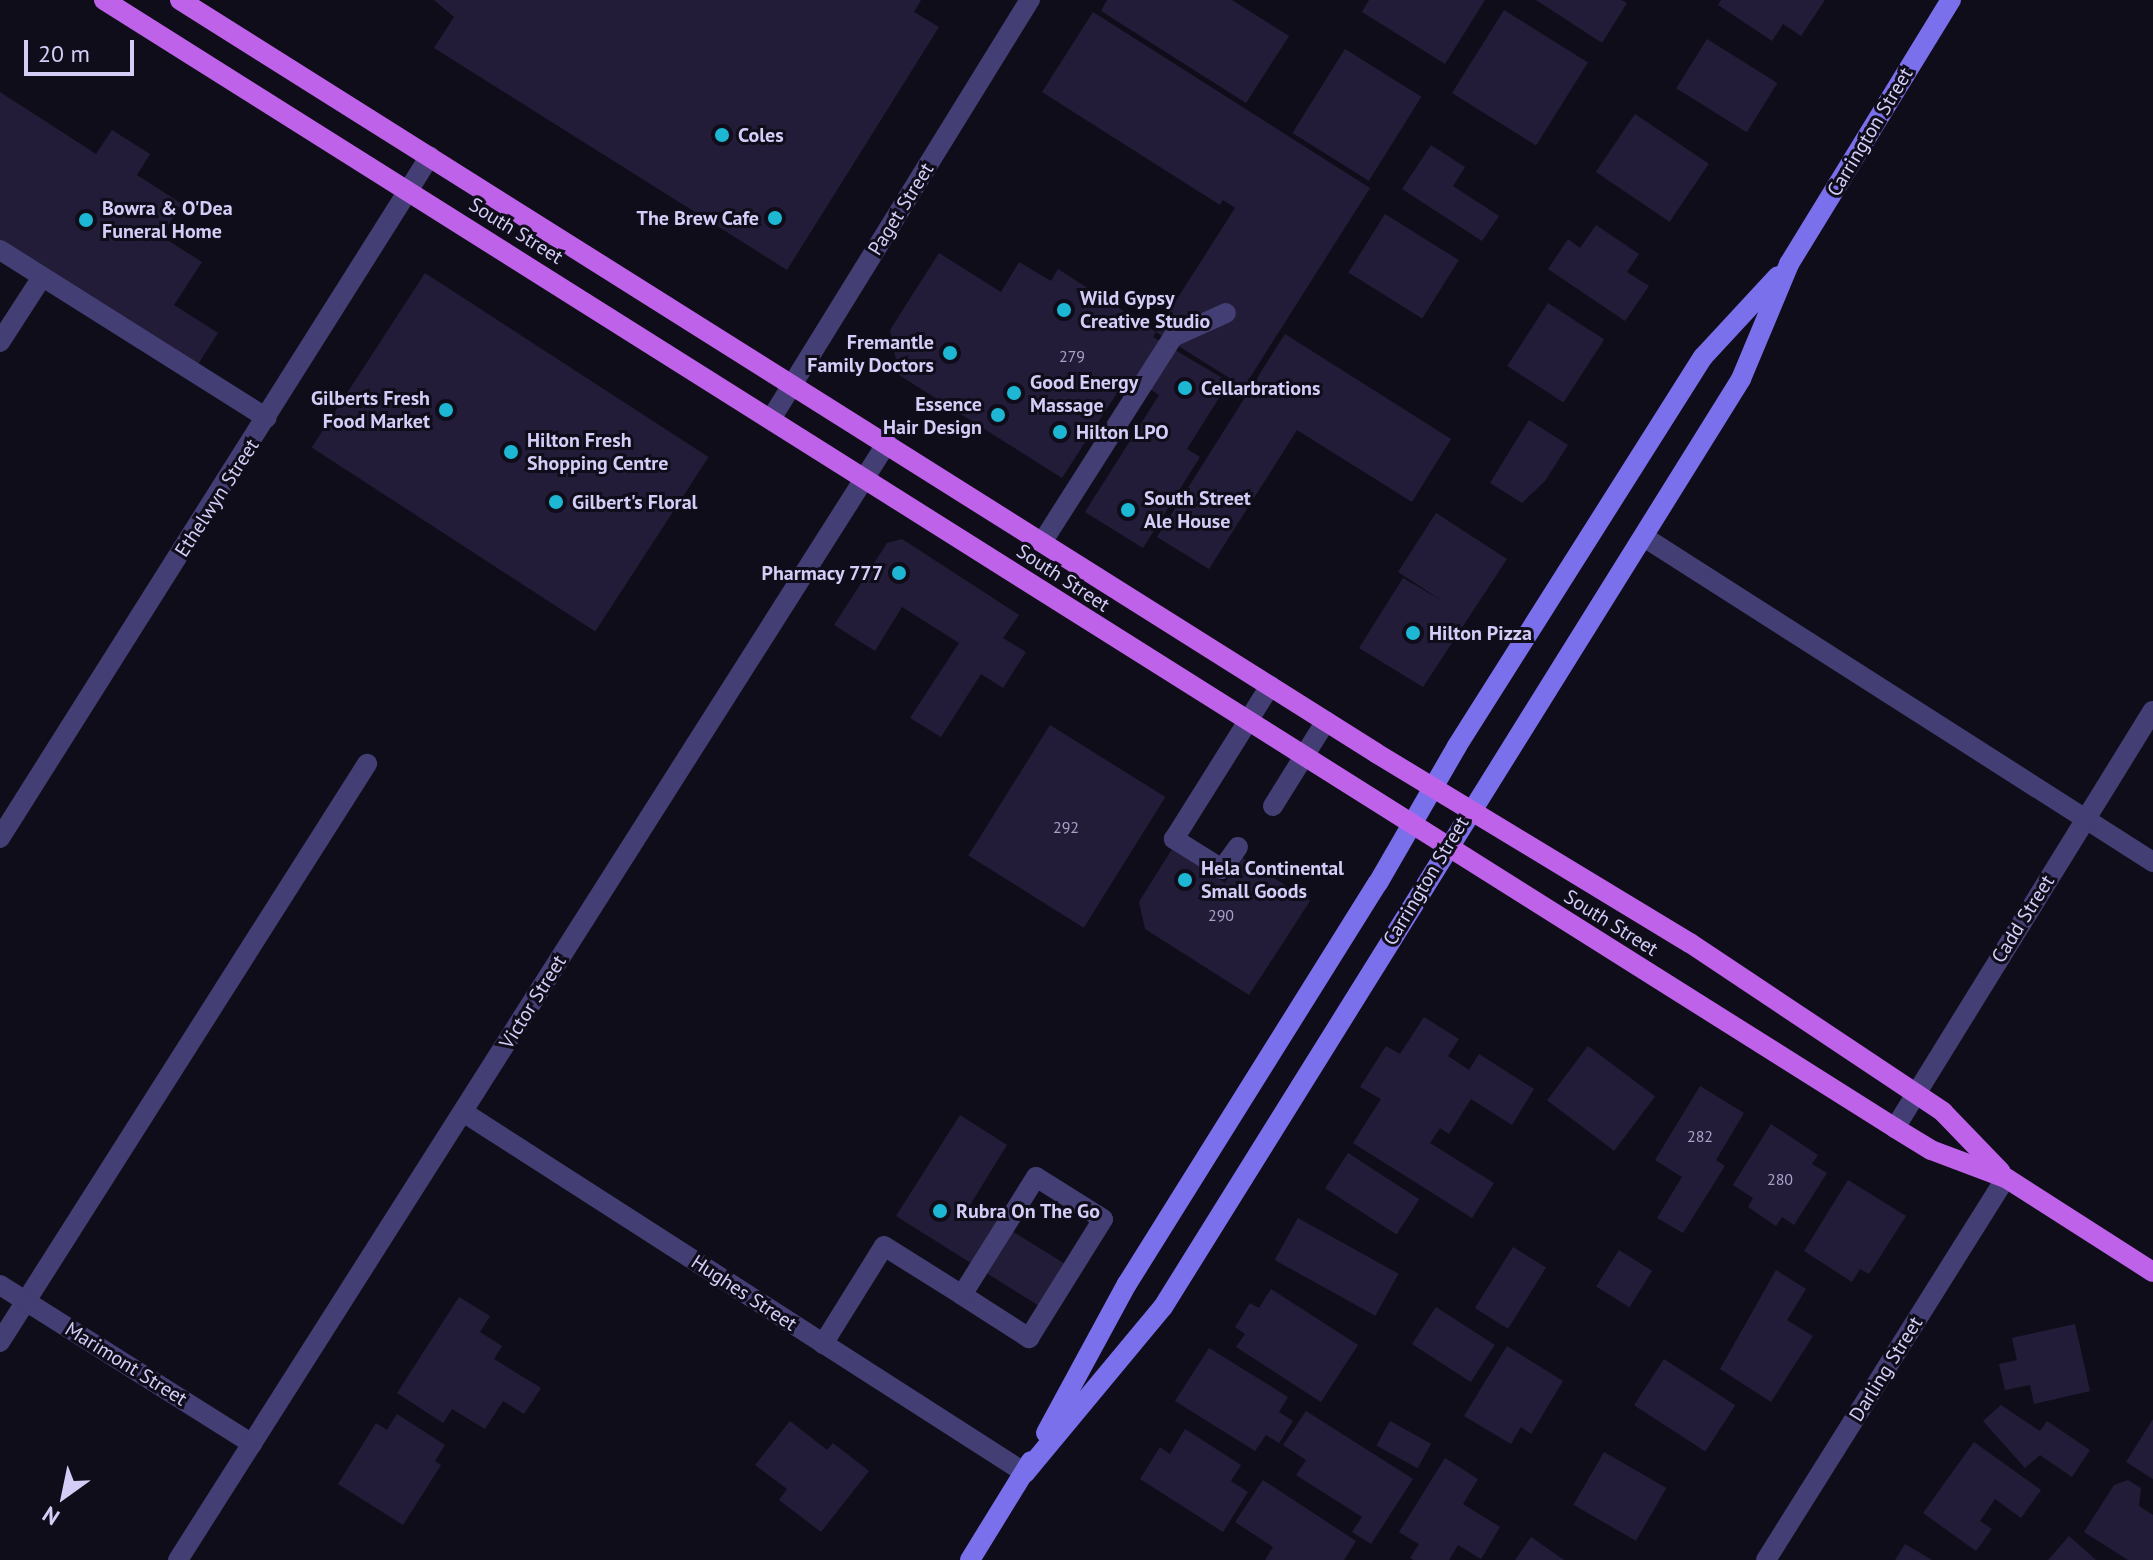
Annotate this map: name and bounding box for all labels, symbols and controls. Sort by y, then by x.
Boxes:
scale bar [28,24,138,74]
text: 20 m [38,38,90,69]
street label: Carrington Street [1822,63,1918,201]
place label: Coles [738,123,784,147]
marker: Coles [713,126,731,144]
street label: Paget Street [863,158,939,260]
street label: South Street [465,193,567,269]
place label: Bowra & O'Dea Funeral Home [102,196,233,243]
place label: The Brew Cafe [636,206,759,230]
marker: The Brew Cafe [766,209,784,227]
marker: Bowra & O'Dea Funeral Home [77,211,95,229]
place label: Wild Gypsy Creative Studio [1080,286,1210,333]
marker: Wild Gypsy Creative Studio [1055,301,1073,319]
place label: Fremantle Family Doctors [807,330,934,377]
marker: Fremantle Family Doctors [941,344,959,362]
house number: 279 [1059,346,1085,366]
place label: Good Energy Massage [1030,370,1138,417]
place label: Cellarbrations [1201,376,1320,400]
marker: Cellarbrations [1176,379,1194,397]
marker: Good Energy Massage [1005,384,1023,402]
place label: Gilberts Fresh Food Market [311,386,430,433]
place label: Essence Hair Design [883,392,982,439]
marker: Gilberts Fresh Food Market [437,401,455,419]
marker: Essence Hair Design [989,406,1007,424]
place label: Hilton LPO [1076,420,1169,444]
marker: Hilton LPO [1051,423,1069,441]
place label: Hilton Fresh Shopping Centre [527,428,669,475]
street label: Ethelwyn Street [170,434,264,562]
marker: Hilton Fresh Shopping Centre [502,443,520,461]
place label: South Street Ale House [1144,486,1251,533]
place label: Gilbert's Floral [572,490,697,514]
marker: Gilbert's Floral [547,493,565,511]
marker: South Street Ale House [1119,501,1137,519]
street label: South Street [1012,539,1114,617]
place label: Pharmacy 777 [761,561,883,585]
marker: Pharmacy 777 [890,564,908,582]
place label: Hilton Pizza [1429,621,1532,645]
marker: Hilton Pizza [1404,624,1422,642]
street label: Carrington Street [1378,812,1474,950]
house number: 292 [1053,817,1079,837]
place label: Hela Continental Small Goods [1201,856,1344,903]
marker: Hela Continental Small Goods [1176,871,1194,889]
street label: Cadd Street [1987,871,2059,967]
street label: South Street [1560,885,1662,961]
house number: 290 [1208,905,1234,925]
street label: Victor Street [495,951,571,1053]
house number: 282 [1687,1126,1713,1146]
house number: 280 [1767,1169,1793,1189]
place label: Rubra On The Go [956,1199,1101,1223]
marker: Rubra On The Go [931,1202,949,1220]
street label: Hughes Street [687,1250,801,1336]
street label: Darling Street [1844,1312,1928,1426]
street label: Marimont Street [61,1317,191,1411]
north arrow [24,1456,104,1536]
text: N [37,1500,65,1532]

